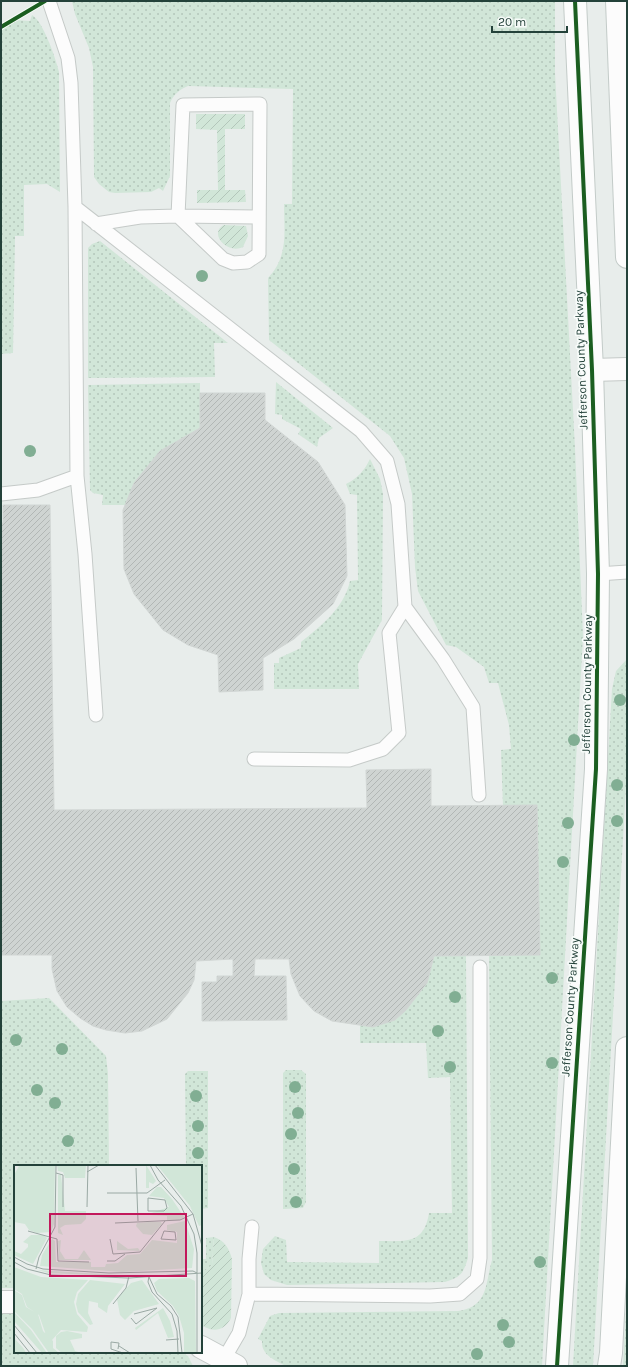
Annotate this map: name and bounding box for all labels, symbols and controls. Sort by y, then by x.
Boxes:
scale bar [492,8,567,34]
text: 20 m [498,15,526,29]
street label: Jefferson County Parkway [572,290,590,430]
street label: Jefferson County Parkway [579,614,595,754]
street label: Jefferson County Parkway [558,937,582,1077]
inset map [14,1165,202,1353]

